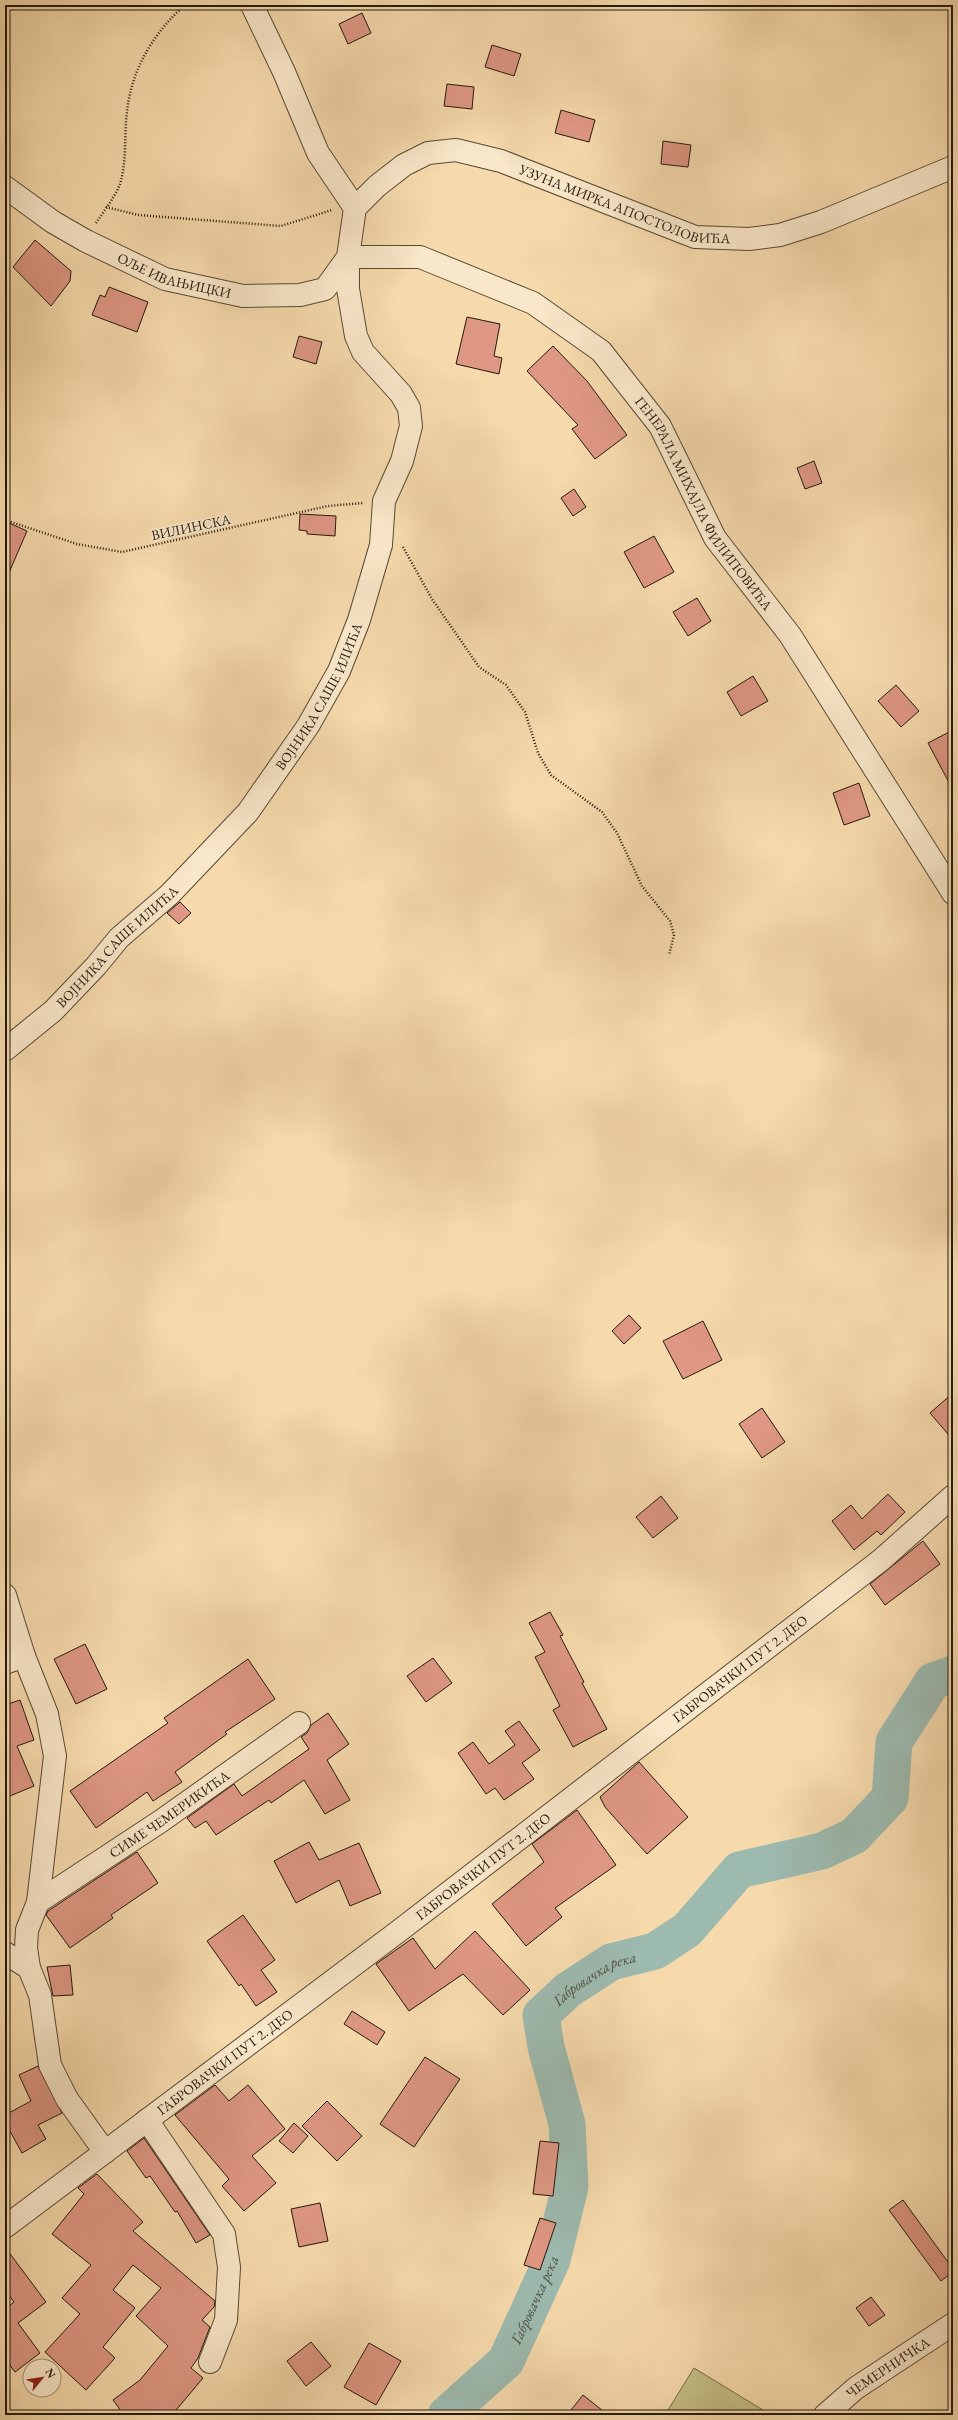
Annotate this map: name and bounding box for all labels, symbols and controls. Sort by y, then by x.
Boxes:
street label: УЗУНА МИРКА АПОСТОЛОВИЋА [516,160,731,247]
street label: ОЉЕ ИВАЊИЦКИ [114,248,234,302]
street label: ГЕНЕРАЛА МИХАЈЛА ФИЛИПОВИЋА [631,393,777,614]
street label: ВИЛИНСКА [150,510,233,544]
street label: ВОЈНИКА САШЕ ИЛИЋА [271,620,366,773]
street label: ВОЈНИКА САШЕ ИЛИЋА [52,882,182,1011]
street label: ГАБРОВАЧКИ ПУТ 2. ДЕО [669,1611,811,1726]
street label: СИМЕ ЧЕМЕРИКИЋА [106,1766,233,1862]
street label: ГАБРОВАЧКИ ПУТ 2. ДЕО [412,1808,555,1924]
water label: Габровачка река [547,1947,638,2010]
street label: ГАБРОВАЧКИ ПУТ 2. ДЕО [153,2005,297,2119]
water label: Габровачка река [505,2254,562,2348]
street label: ЧЕМЕРНИЧКА [842,2333,933,2402]
north arrow [22,2358,62,2398]
text: N [42,2366,59,2380]

